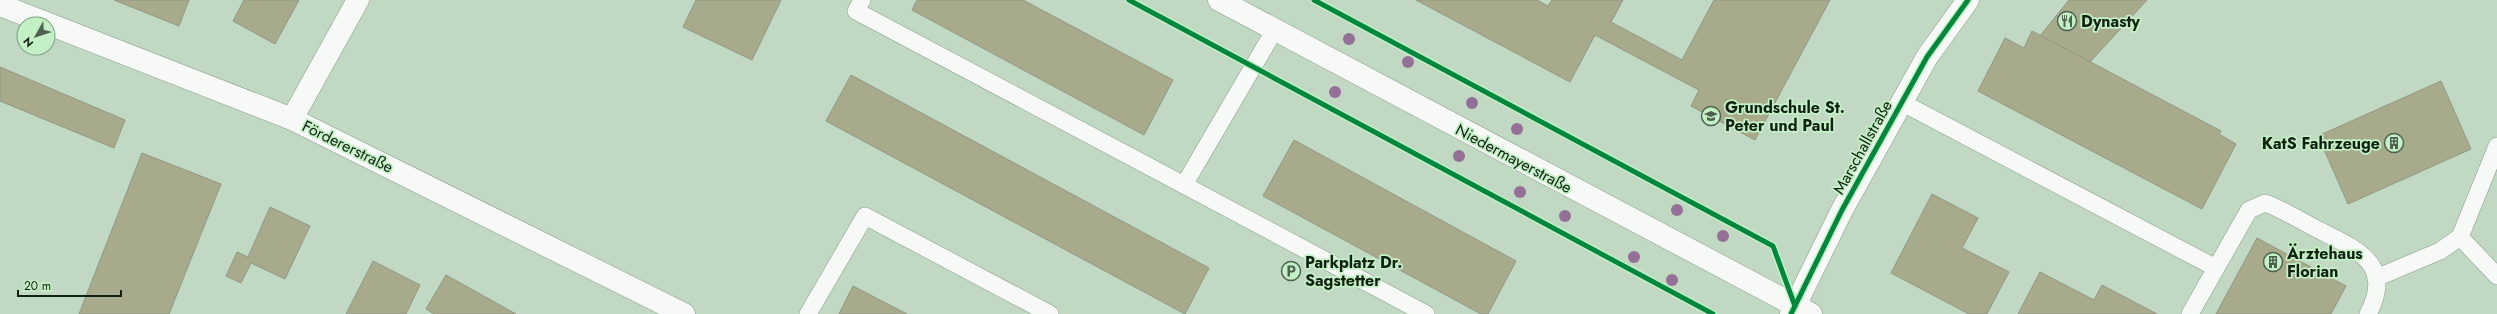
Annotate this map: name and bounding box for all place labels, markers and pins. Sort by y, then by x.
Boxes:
restaurant icon: Dynasty [2056,10,2078,32]
place label: Dynasty [2081,10,2141,33]
place label: Grundschule St. Peter und Paul [1725,96,1845,137]
school or university icon: Grundschule St. Peter und Paul [1700,105,1722,127]
place label: KatS Fahrzeuge [2262,132,2380,155]
building icon: KatS Fahrzeuge [2383,132,2405,154]
place label: Ärztehaus Florian [2286,242,2363,283]
place label: Parkplatz Dr. Sagstetter [1305,251,1402,292]
building icon: Ärztehaus Florian [2262,251,2284,273]
parking icon: Parkplatz Dr. Sagstetter [1280,260,1302,282]

